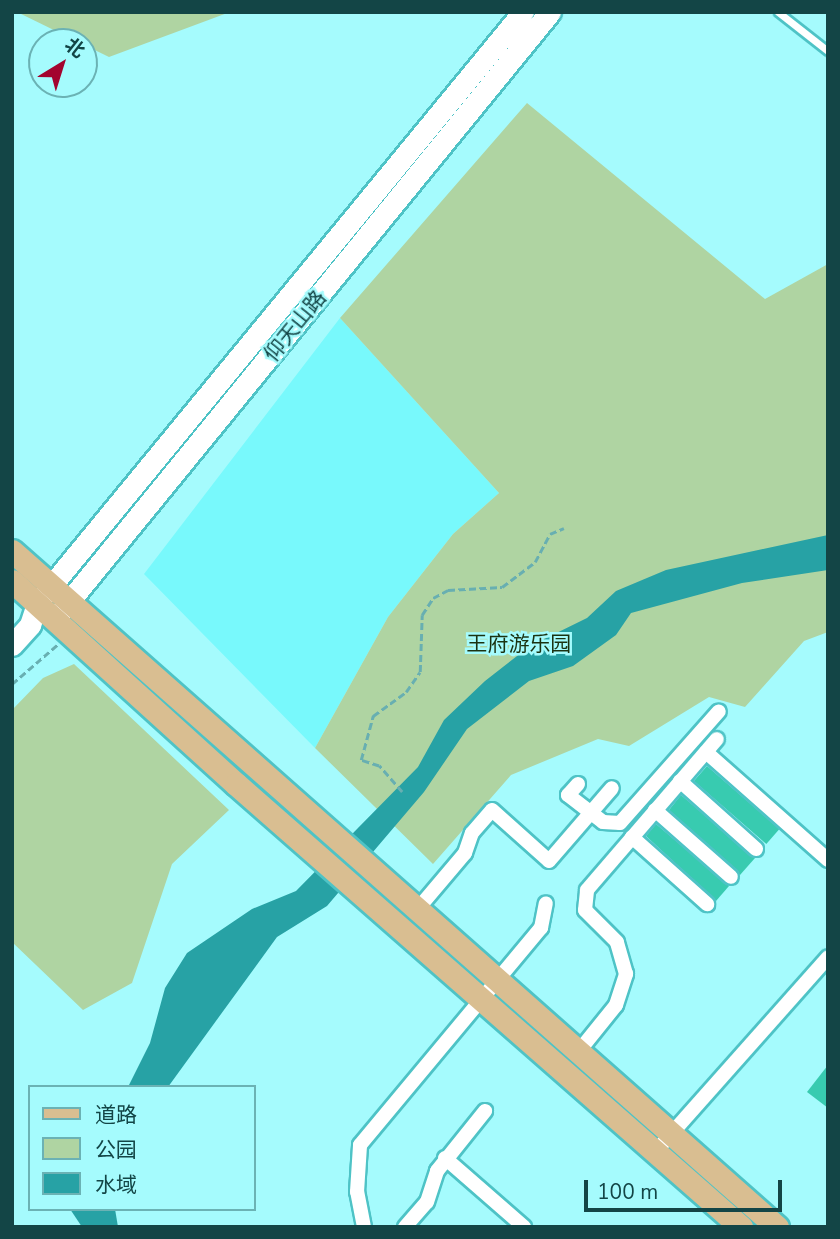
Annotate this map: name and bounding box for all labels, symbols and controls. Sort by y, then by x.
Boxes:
north arrow [28,28,98,98]
text: 北 [59,32,90,64]
street label: 仰天山路 [259,285,331,367]
park label: 王府游乐园 [467,631,571,657]
legend [28,1085,256,1211]
text: 道路 [95,1101,137,1129]
text: 公园 [95,1136,137,1164]
scale bar [588,1166,786,1210]
text: 水域 [95,1171,137,1199]
text: 100 m [597,1178,658,1206]

